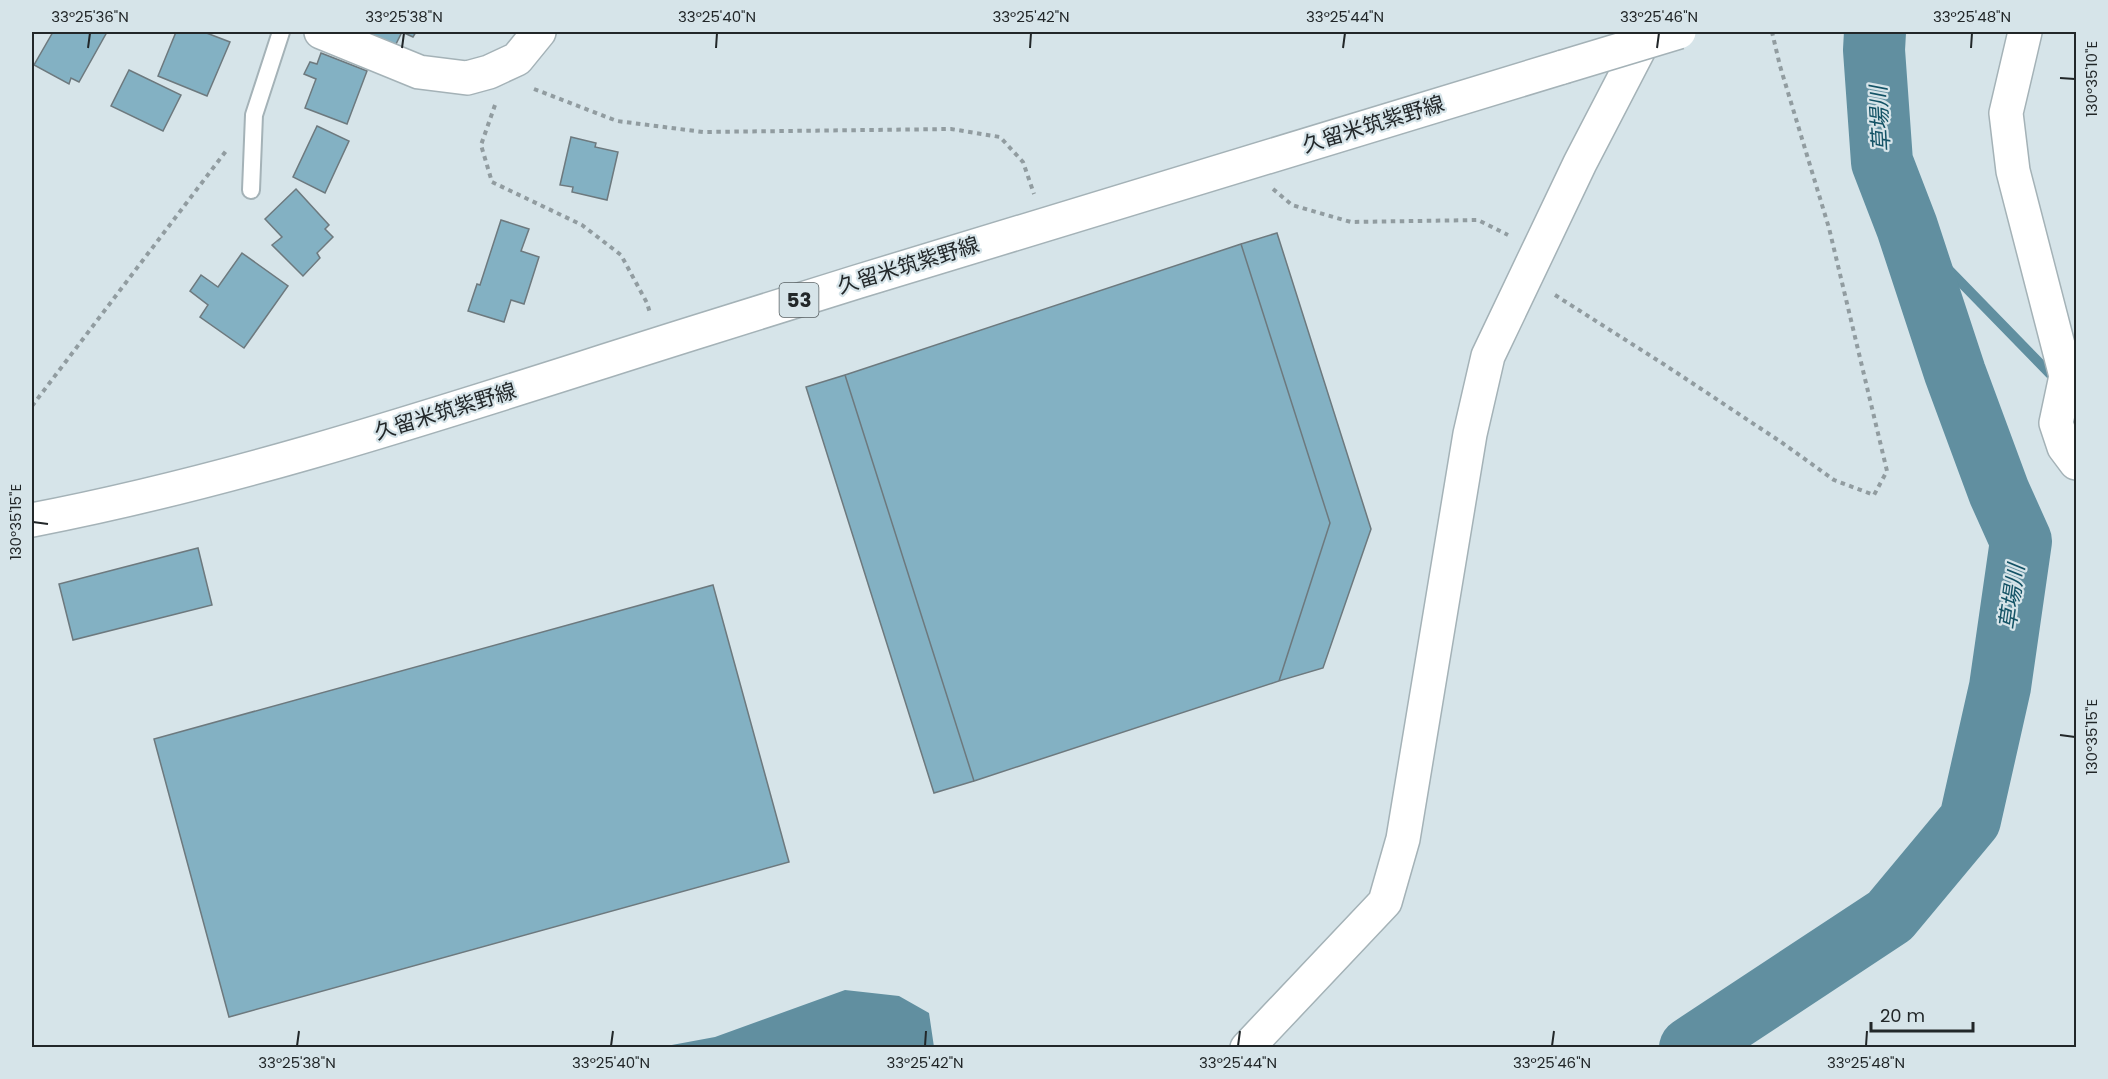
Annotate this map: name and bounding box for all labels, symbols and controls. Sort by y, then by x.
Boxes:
text: 33°25'36"N [51,6,129,27]
text: 33°25'38"N [365,6,443,27]
text: 33°25'40"N [678,6,756,27]
text: 33°25'42"N [992,6,1070,27]
text: 33°25'44"N [1306,6,1384,27]
text: 33°25'46"N [1620,6,1698,27]
text: 33°25'48"N [1933,6,2011,27]
text: 130°35'10"E [2081,41,2102,117]
water label: 草場川 [1863,83,1897,153]
street label: 久留米筑紫野線 [1298,89,1448,159]
street label: 久留米筑紫野線 [833,230,983,300]
road number: 53 [780,283,818,317]
street label: 久留米筑紫野線 [370,376,520,446]
text: 130°35'15"E [5,484,26,560]
water label: 草場川 [1992,560,2032,632]
text: 130°35'15"E [2081,699,2102,775]
scale bar [1871,995,1973,1033]
text: 20 m [1880,1003,1925,1028]
text: 33°25'38"N [258,1052,336,1073]
text: 33°25'40"N [572,1052,650,1073]
text: 33°25'42"N [886,1052,964,1073]
text: 33°25'44"N [1199,1052,1277,1073]
text: 33°25'46"N [1513,1052,1591,1073]
text: 33°25'48"N [1827,1052,1905,1073]

